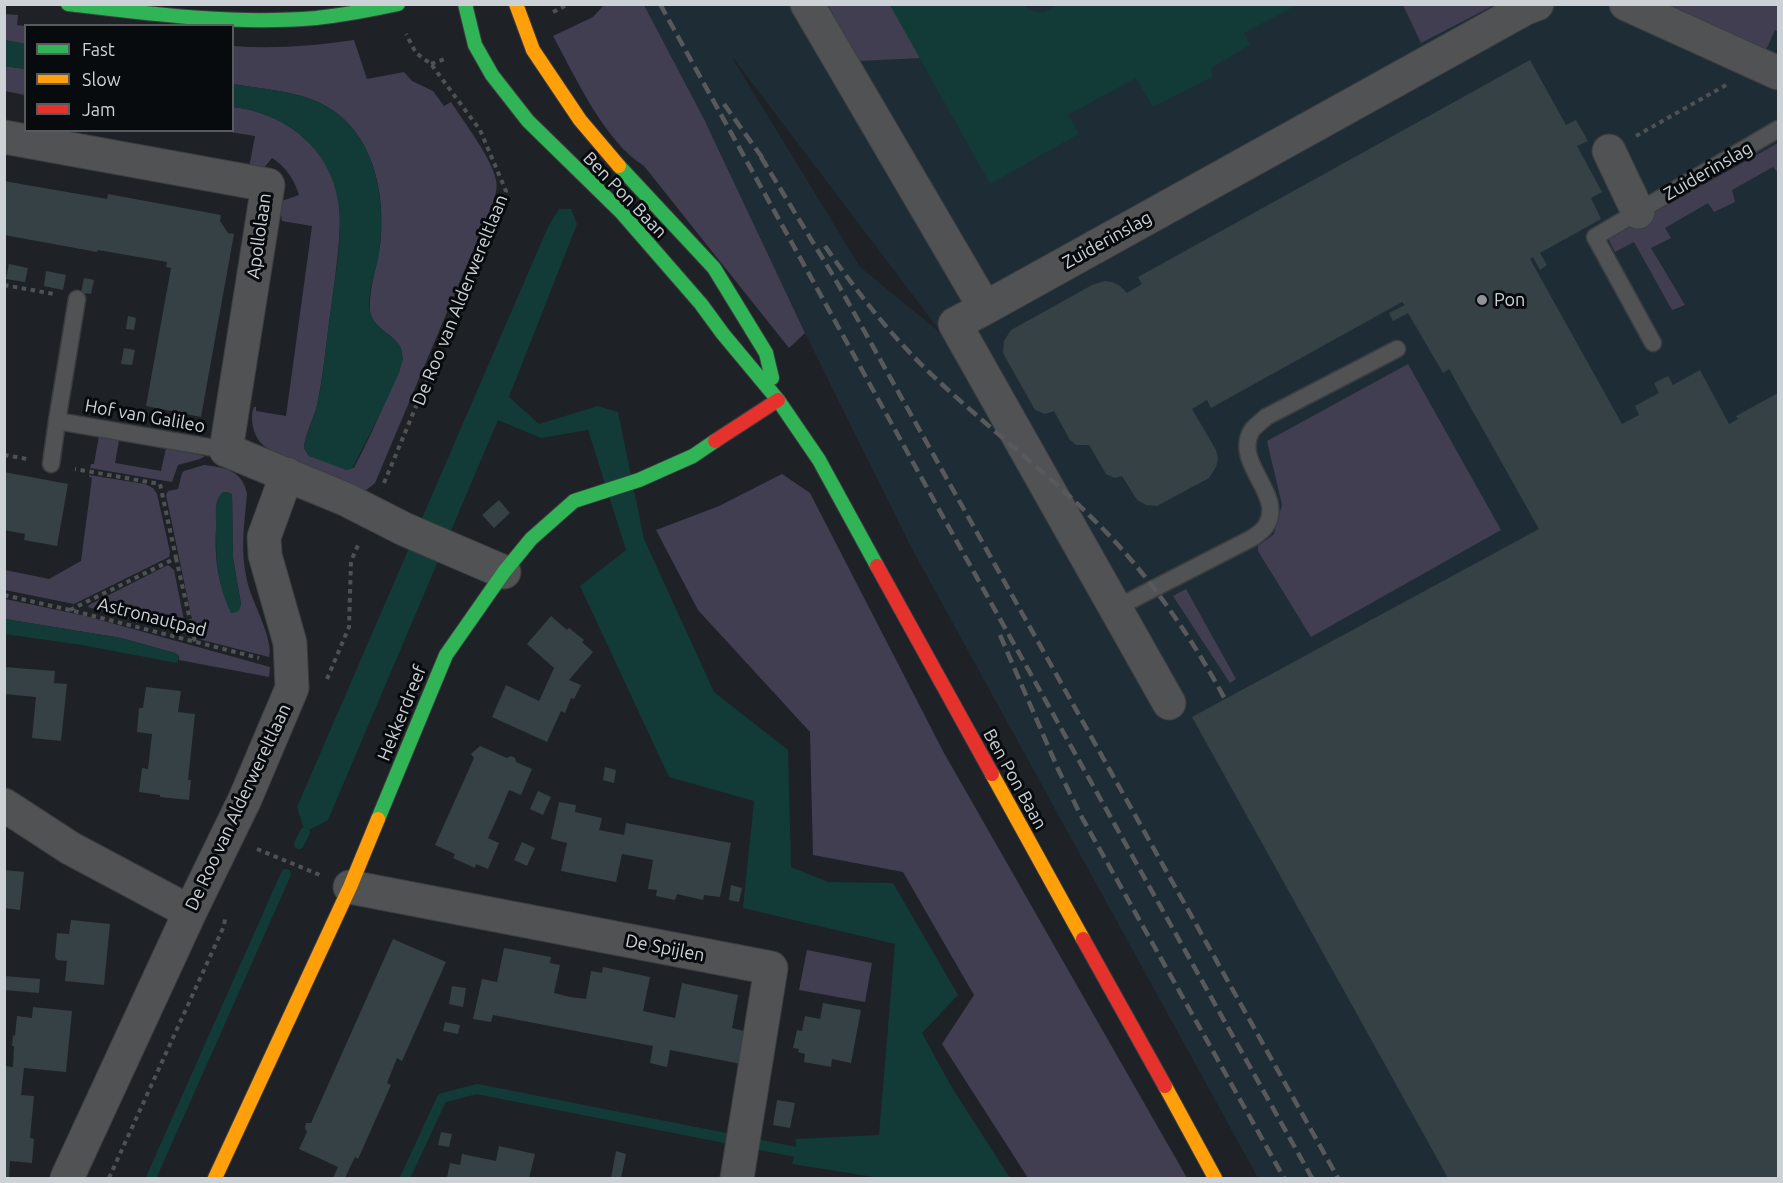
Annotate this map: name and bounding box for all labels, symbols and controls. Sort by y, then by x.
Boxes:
legend [24,24,234,132]
text: Fast [82,39,115,59]
text: Slow [82,69,121,89]
text: Jam [82,99,116,119]
street label: Zuiderinslag [1660,137,1756,205]
street label: Ben Pon Baan [579,147,671,243]
street label: De Roo van Alderwereltlaan [408,191,512,409]
street label: Apollolaan [242,192,276,280]
street label: Zuiderinslag [1059,207,1155,273]
place label: Pon [1494,289,1525,311]
marker: Pon [1475,293,1489,307]
street label: Hof van Galileo [83,395,207,437]
street label: Astronautpad [95,593,209,641]
street label: Hekkerdreef [373,662,431,764]
street label: De Roo van Alderwereltlaan [181,700,295,914]
street label: Ben Pon Baan [979,725,1051,833]
street label: De Spijlen [623,930,707,966]

